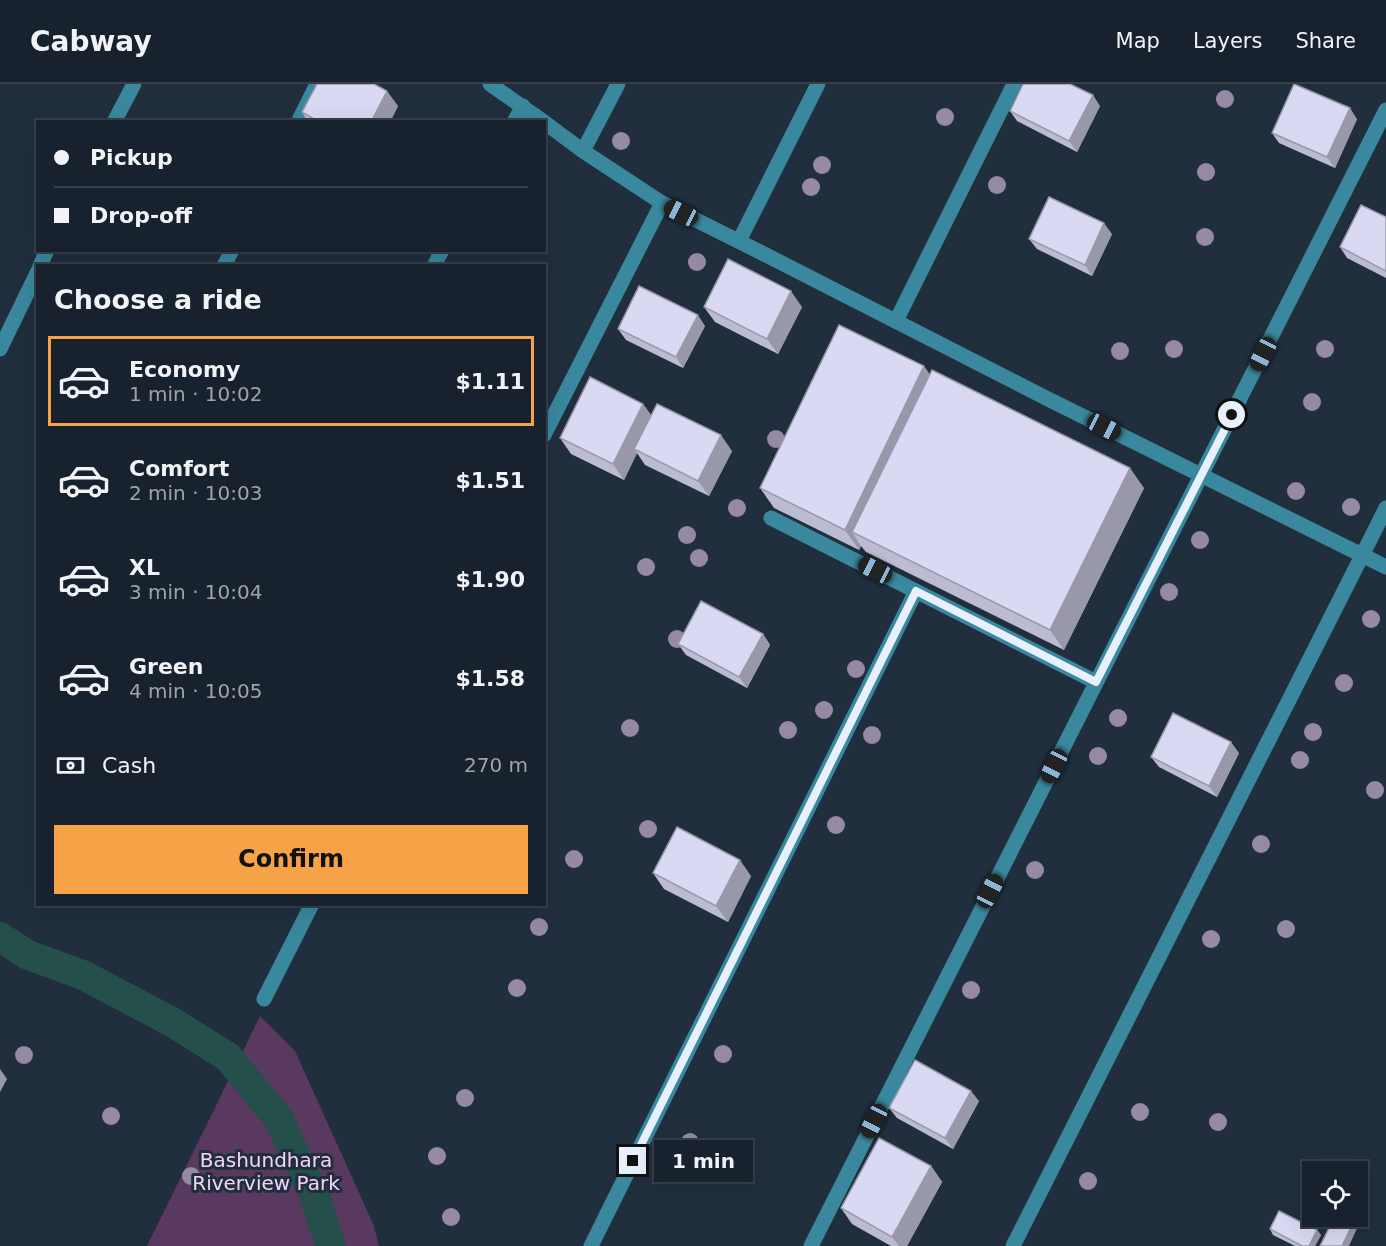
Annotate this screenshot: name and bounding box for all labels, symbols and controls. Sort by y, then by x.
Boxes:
text: Cabway [30,25,152,58]
text: Map [1116,29,1160,53]
text: Layers [1193,29,1262,53]
text: Share [1295,29,1356,53]
text: Pickup [90,145,173,170]
car [661,197,701,229]
text: Drop-off [90,203,192,228]
text: Choose a ride [54,284,262,315]
car [1247,334,1279,374]
icon: car [57,354,111,408]
text: Economy [129,357,240,382]
text: $1.11 [455,369,525,394]
text: 1 min · 10:02 [129,382,263,406]
route start [1218,401,1245,428]
car [1084,411,1124,443]
icon: car [57,453,111,507]
text: Comfort [129,456,229,481]
text: $1.51 [455,468,525,493]
text: 2 min · 10:03 [129,481,263,505]
icon: car [57,552,111,606]
car [855,554,895,586]
text: XL [129,555,160,580]
text: $1.90 [455,567,525,592]
text: 3 min · 10:04 [129,580,263,604]
icon: car [57,651,111,705]
text: Green [129,654,203,679]
text: $1.58 [455,666,525,691]
text: 4 min · 10:05 [129,679,263,703]
car [1038,746,1070,786]
icon: cash [54,749,87,782]
text: Cash [102,753,156,778]
text: 270 m [464,753,528,777]
button: Confirm [54,825,528,894]
car [974,871,1006,911]
car [858,1101,890,1141]
callout: 1 min [654,1140,753,1182]
route end [619,1147,646,1174]
park label: Bashundhara Riverview Park [192,1148,340,1195]
text: 1 min [672,1149,735,1173]
map controls [1302,1161,1368,1227]
button: locate [1302,1161,1368,1227]

